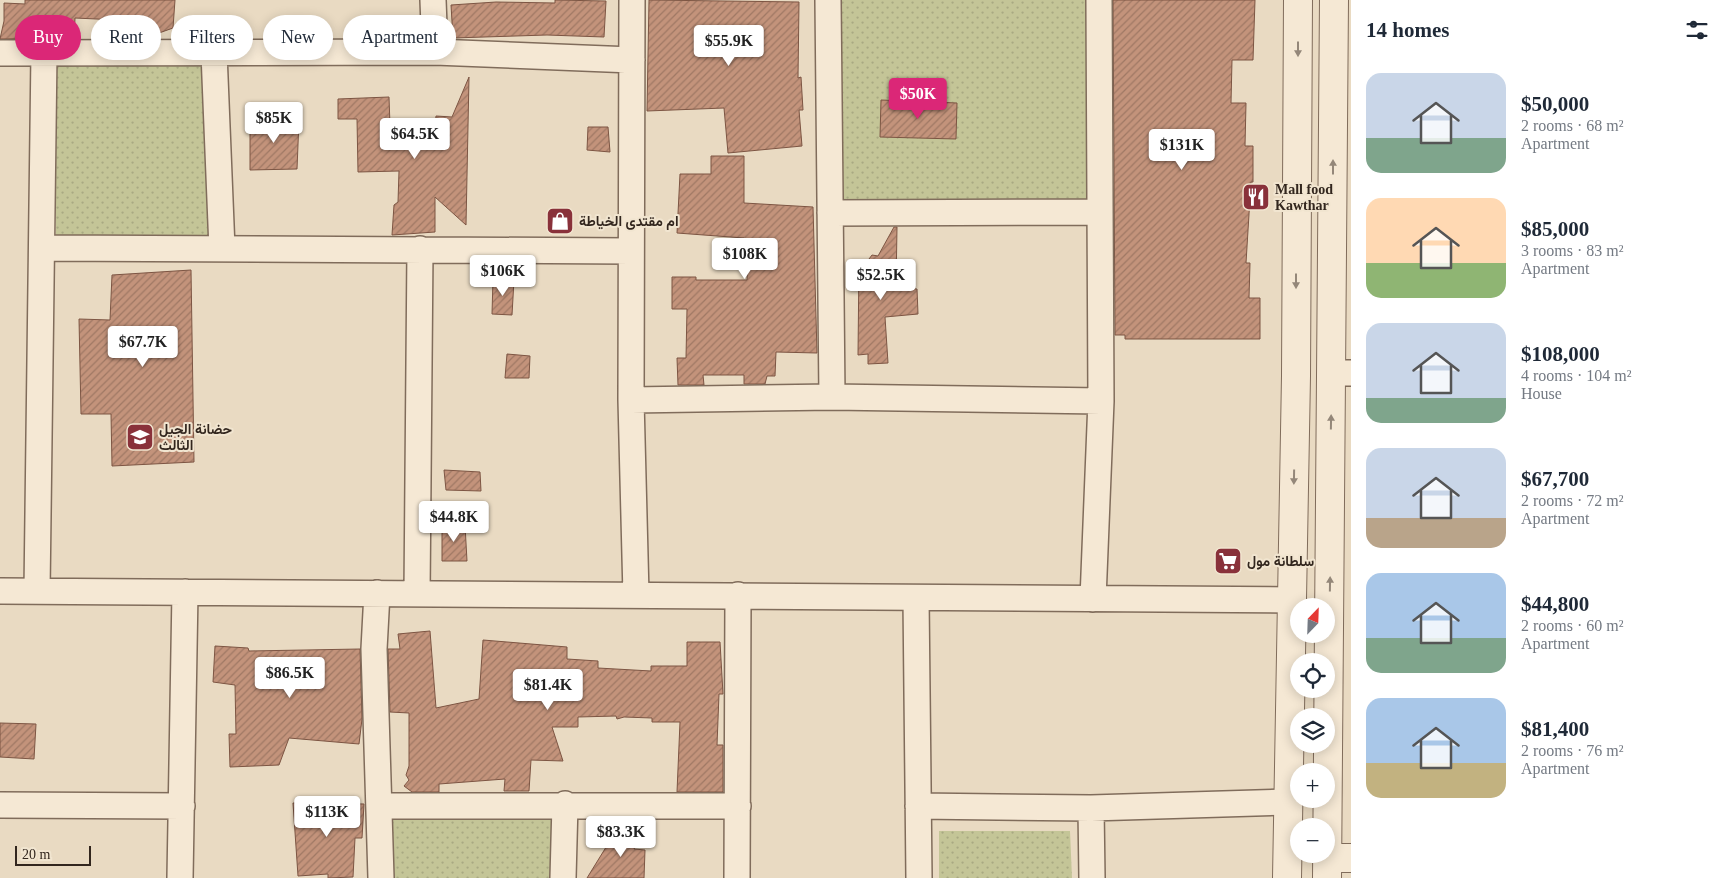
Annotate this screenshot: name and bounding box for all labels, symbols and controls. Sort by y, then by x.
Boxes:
chip: Buy [15,15,81,60]
chip: Rent [91,15,161,60]
chip: Filters [171,15,253,60]
chip: New [263,15,333,60]
chip: Apartment [343,15,456,60]
icon: filters [1683,16,1711,44]
text: 14 homes [1366,18,1449,42]
pin: $55.9K [688,24,770,67]
text: $55.9K [705,32,753,49]
one-way arrow [1293,41,1301,57]
pin: $50K [888,78,948,120]
text: $50K [900,85,936,102]
text: $50,000 [1521,92,1589,116]
icon: home [1406,93,1466,153]
pin: $85K [244,102,304,144]
text: $85K [256,109,292,126]
text: 2 rooms · 68 m² [1521,117,1624,134]
pin: $64.5K [374,118,456,160]
text: $64.5K [391,125,439,142]
pin: $131K [1147,128,1217,171]
text: Apartment [1521,135,1589,152]
text: $131K [1160,136,1204,153]
one-way arrow [1329,158,1337,174]
restaurant icon: Mall food Kawthar [1241,182,1271,212]
place label: Mall food Kawthar [1275,182,1333,213]
shop icon: ام مقتدى الخياطة [545,206,575,236]
place label: ام مقتدى الخياطة [579,214,679,230]
text: $85,000 [1521,217,1589,241]
icon: home [1406,218,1466,278]
pin: $108K [710,238,780,280]
text: 3 rooms · 83 m² [1521,242,1624,259]
text: $108K [723,245,767,262]
pin: $106K [468,254,538,297]
pin: $52.5K [840,258,922,301]
text: Apartment [1521,260,1589,277]
text: $106K [481,262,525,279]
text: $52.5K [857,266,905,283]
one-way arrow [1292,273,1300,289]
pin: $67.7K [102,326,184,368]
text: $67.7K [119,333,167,350]
text: $108,000 [1521,342,1600,366]
icon: home [1406,343,1466,403]
text: 4 rooms · 104 m² [1521,367,1632,384]
text: House [1521,385,1562,402]
one-way arrow [1328,414,1336,430]
school or university icon: حضانة الجيل الثالث [125,422,155,452]
place label: حضانة الجيل الثالث [159,422,232,453]
text: $67,700 [1521,467,1589,491]
icon: home [1406,468,1466,528]
one-way arrow [1290,469,1298,485]
text: 2 rooms · 72 m² [1521,492,1624,509]
pin: $44.8K [413,500,495,543]
text: $44.8K [430,508,478,525]
text: Apartment [1521,510,1589,527]
supermarket icon: سلطانة مول [1213,546,1243,576]
place label: سلطانة مول [1247,554,1314,570]
one-way arrow [1326,576,1334,592]
text: $44,800 [1521,592,1589,616]
icon: home [1406,593,1466,653]
north arrow [1290,598,1335,642]
map controls [1290,598,1335,863]
text: 2 rooms · 60 m² [1521,617,1624,634]
text: Apartment [1521,635,1589,652]
button: locate [1290,653,1335,698]
pin: $86.5K [249,656,331,699]
text: $86.5K [266,664,314,681]
pin: $81.4K [507,668,589,711]
text: $81.4K [524,676,572,693]
button: layers [1290,708,1335,753]
text: $81,400 [1521,717,1589,741]
icon: home [1406,718,1466,778]
text: 2 rooms · 76 m² [1521,742,1624,759]
text: Apartment [1521,760,1589,777]
button: + [1290,763,1335,808]
pin: $113K [292,796,362,838]
text: $113K [305,803,349,820]
pin: $83.3K [580,816,662,858]
button: − [1290,818,1335,863]
text: $83.3K [597,823,645,840]
scale bar [15,843,91,866]
text: 20 m [22,847,50,862]

